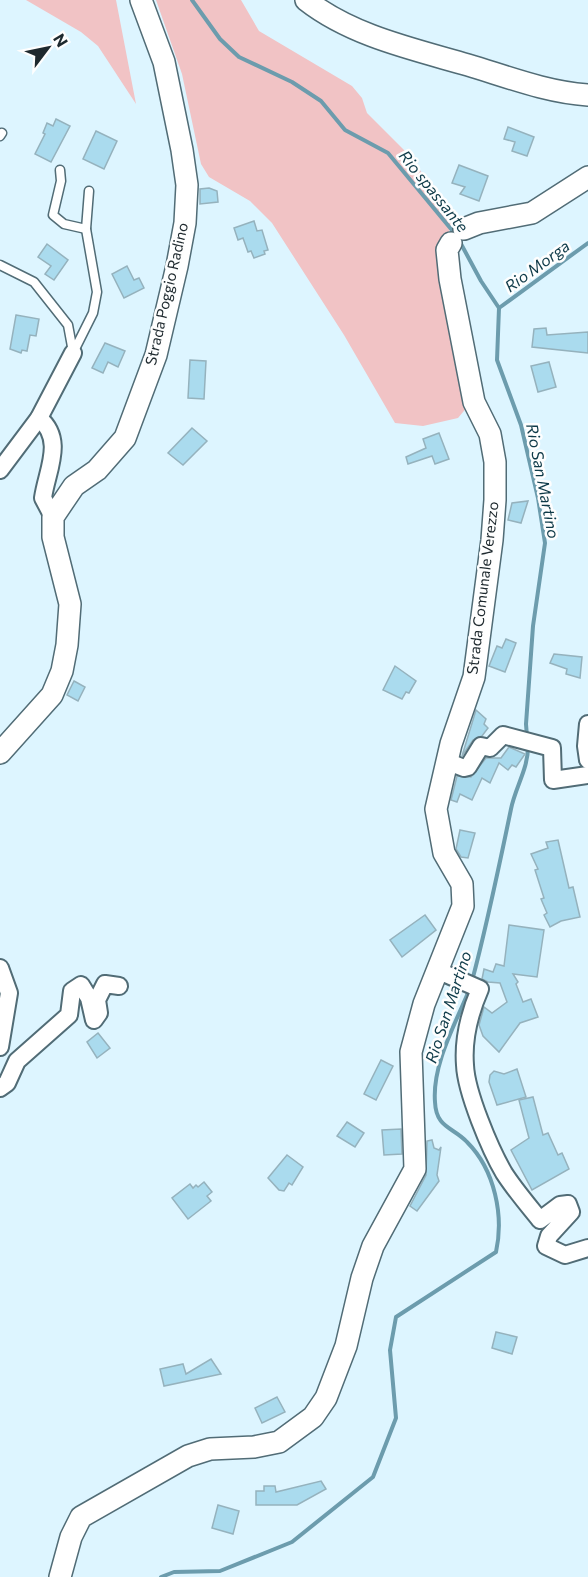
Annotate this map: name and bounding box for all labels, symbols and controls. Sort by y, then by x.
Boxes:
north arrow [18,18,78,78]
text: N [50,30,72,50]
water label: Rio spassante [396,146,473,236]
street label: Strada Poggio Radino [141,221,191,367]
water label: Rio Morga [501,236,573,296]
water label: Rio San Martino [523,422,564,540]
street label: Strada Comunale Verezzo [462,500,502,675]
water label: Rio San Martino [420,948,475,1065]

